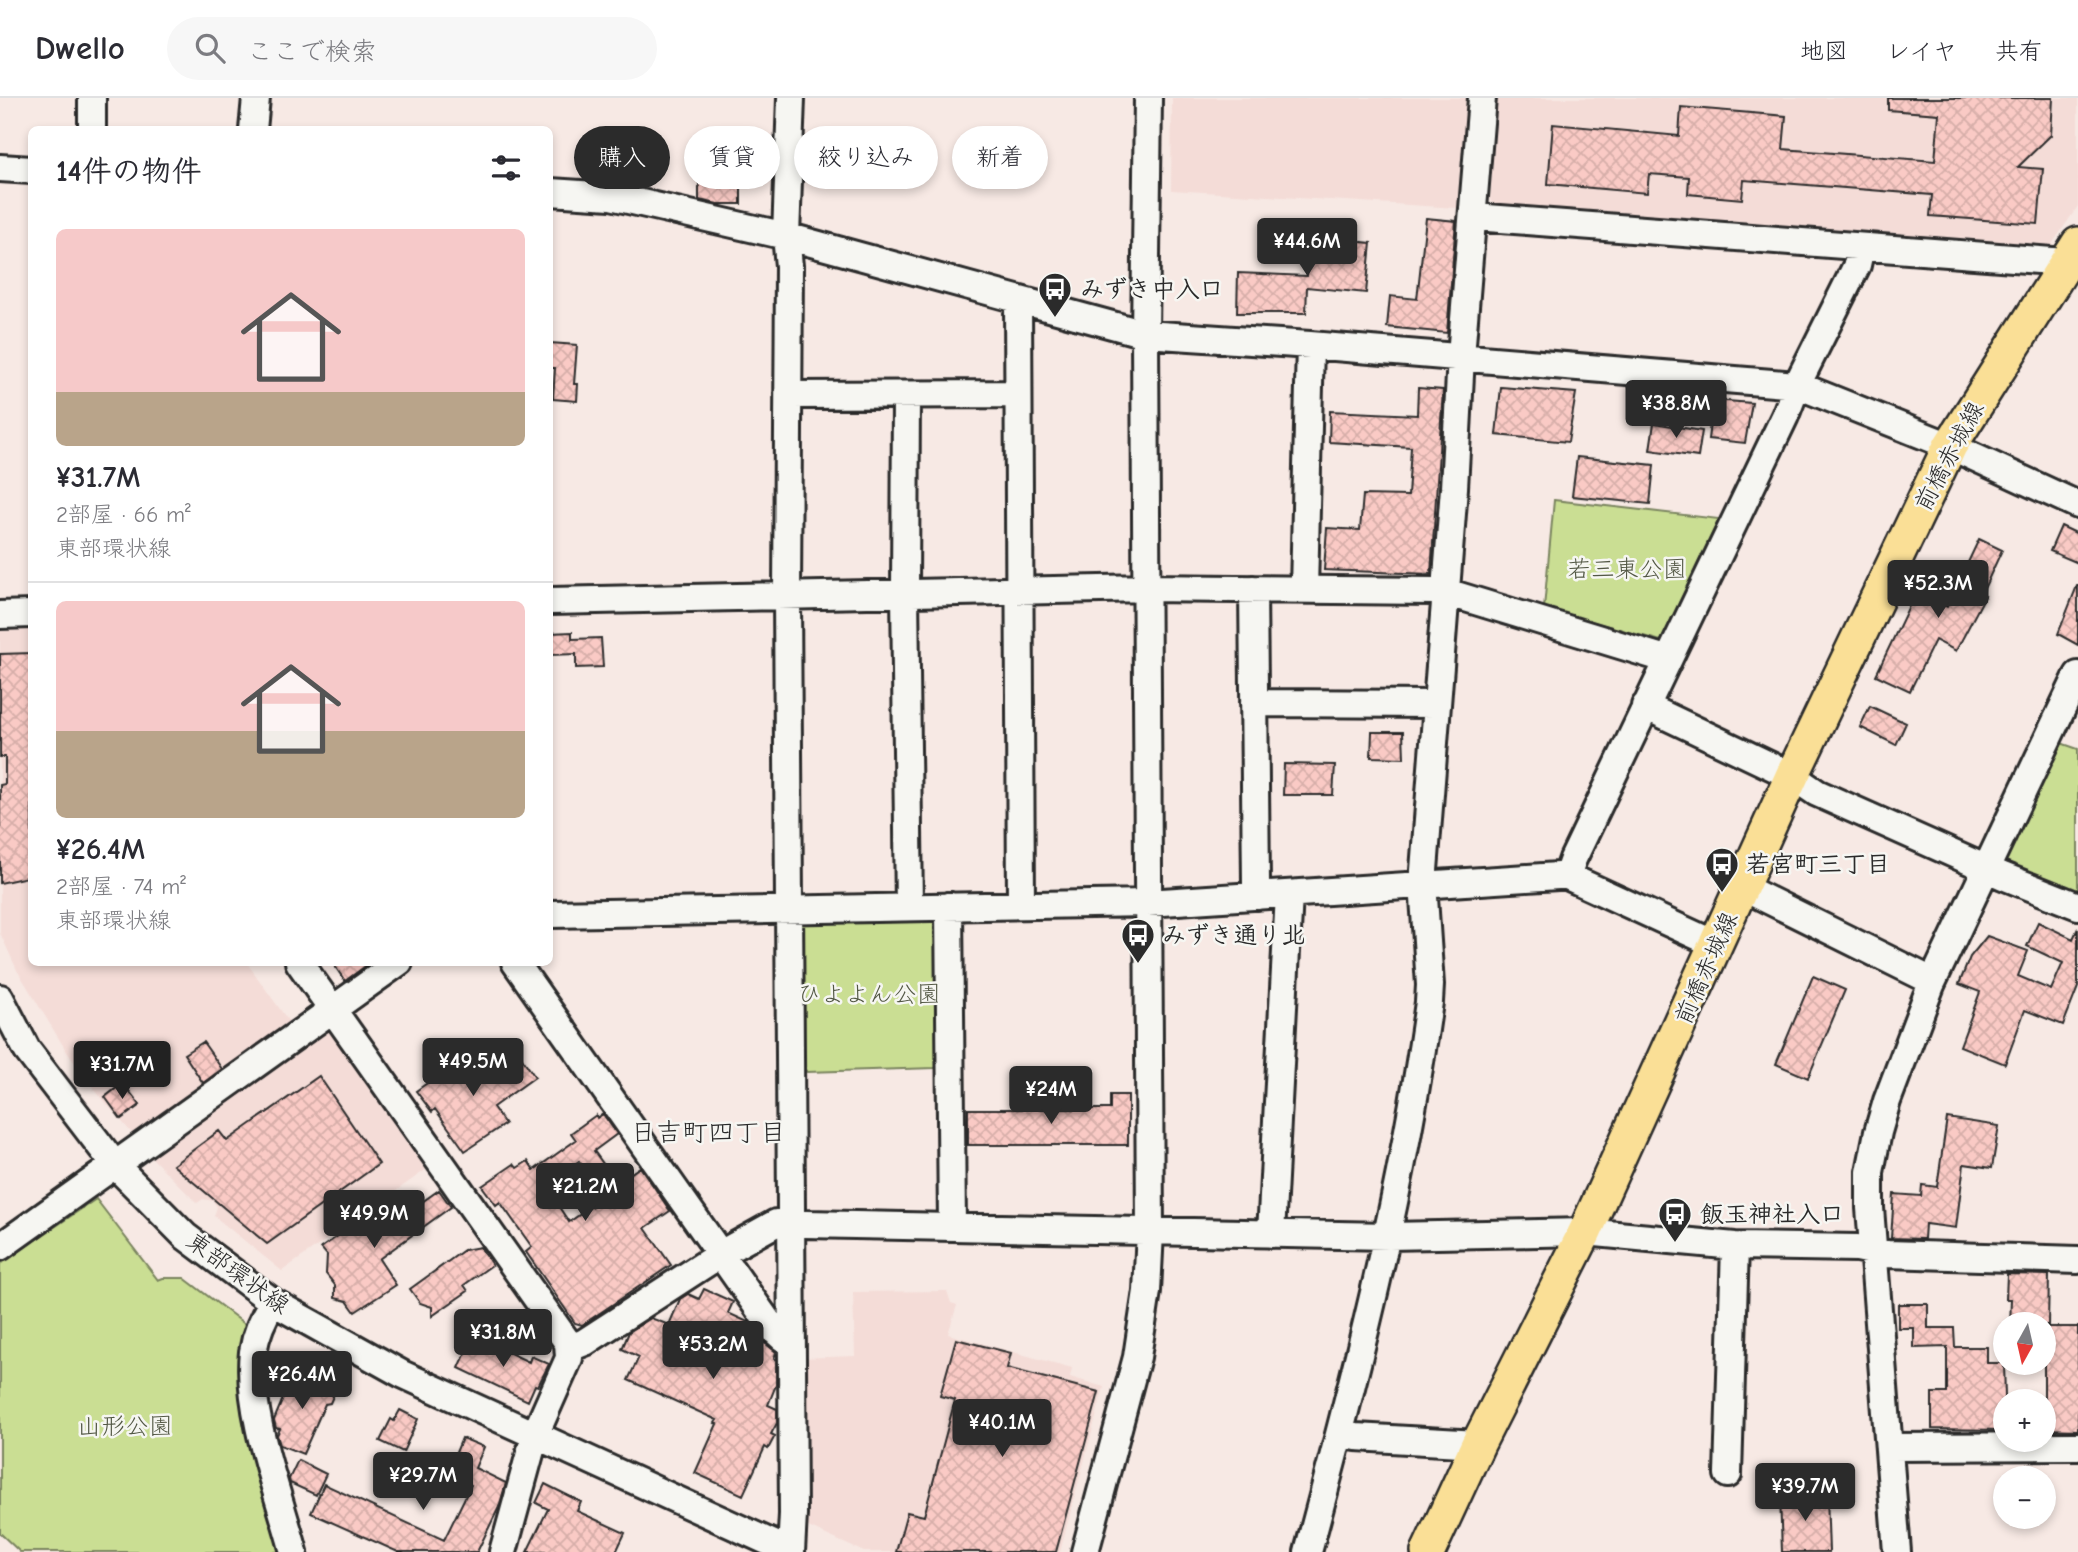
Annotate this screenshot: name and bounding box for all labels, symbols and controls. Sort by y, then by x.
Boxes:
search box [167,17,657,80]
text: Dwello [35,29,125,67]
icon: search [191,29,229,67]
text: ここで検索 [247,37,377,67]
text: 地図 [1800,37,1848,65]
text: レイヤ [1886,37,1957,65]
text: 共有 [1995,37,2043,65]
chip: 購入 [574,126,670,189]
chip: 賃貸 [684,126,780,189]
chip: 絞り込み [794,126,938,189]
chip: 新着 [952,126,1048,189]
icon: filters [487,149,525,187]
text: 14件の物件 [56,154,202,189]
pin: ¥44.6M [1250,218,1364,278]
text: ¥44.6M [1273,227,1341,254]
bus stop icon: みずき中入口 [1036,270,1074,319]
icon: home [228,274,354,400]
place label: みずき中入口 [1080,275,1224,303]
pin: ¥38.8M [1619,380,1733,440]
text: ¥38.8M [1642,389,1710,416]
street label: 前橋赤城線 [1908,396,1990,516]
text: ¥31.7M [56,460,140,495]
text: 2部屋 · 66 m² [56,501,191,528]
text: 東部環状線 [56,535,171,562]
park label: 若三東公園 [1567,555,1687,583]
pin: ¥52.3M [1881,560,1995,620]
text: ¥52.3M [1903,569,1973,596]
icon: home [228,646,354,772]
text: ¥26.4M [56,832,145,867]
bus stop icon: 若宮町三丁目 [1703,845,1741,894]
place label: 若宮町三丁目 [1746,850,1890,878]
text: 2部屋 · 74 m² [56,873,186,900]
text: 東部環状線 [56,907,171,934]
street label: 前橋赤城線 [1669,907,1743,1029]
bus stop icon: みずき通り北 [1119,916,1157,965]
place label: みずき通り北 [1162,921,1306,949]
park label: ひよよん公園 [797,980,941,1008]
pin: ¥49.5M [416,1038,530,1098]
pin: ¥31.7M [65,1042,179,1101]
text: ¥49.5M [438,1047,508,1074]
text: ¥31.7M [90,1050,154,1077]
pin: ¥24M [1010,1066,1092,1126]
text: ¥24M [1025,1075,1077,1102]
district label: 日吉町四丁目 [630,1118,786,1148]
pin: ¥21.2M [528,1164,642,1223]
text: ¥21.2M [552,1172,618,1199]
pin: ¥49.9M [317,1190,431,1250]
bus stop icon: 飯玉神社入口 [1656,1195,1694,1244]
text: ¥49.9M [340,1199,408,1226]
place label: 飯玉神社入口 [1700,1200,1844,1228]
street label: 東部環状線 [181,1226,295,1320]
pin: ¥31.8M [446,1310,560,1369]
north arrow [1993,1312,2056,1376]
map controls [1993,1312,2056,1529]
text: ¥31.8M [470,1318,536,1345]
pin: ¥53.2M [656,1322,770,1381]
text: ¥53.2M [678,1330,748,1357]
pin: ¥26.4M [245,1352,359,1411]
text: ¥26.4M [268,1360,336,1387]
button: + [1993,1389,2056,1452]
pin: ¥40.1M [945,1400,1059,1459]
text: ¥40.1M [969,1408,1036,1435]
park label: 山形公園 [77,1412,173,1440]
pin: ¥29.7M [366,1452,480,1512]
text: ¥29.7M [389,1461,457,1488]
pin: ¥39.7M [1748,1464,1862,1523]
button: − [1993,1466,2056,1529]
text: ¥39.7M [1771,1472,1839,1499]

